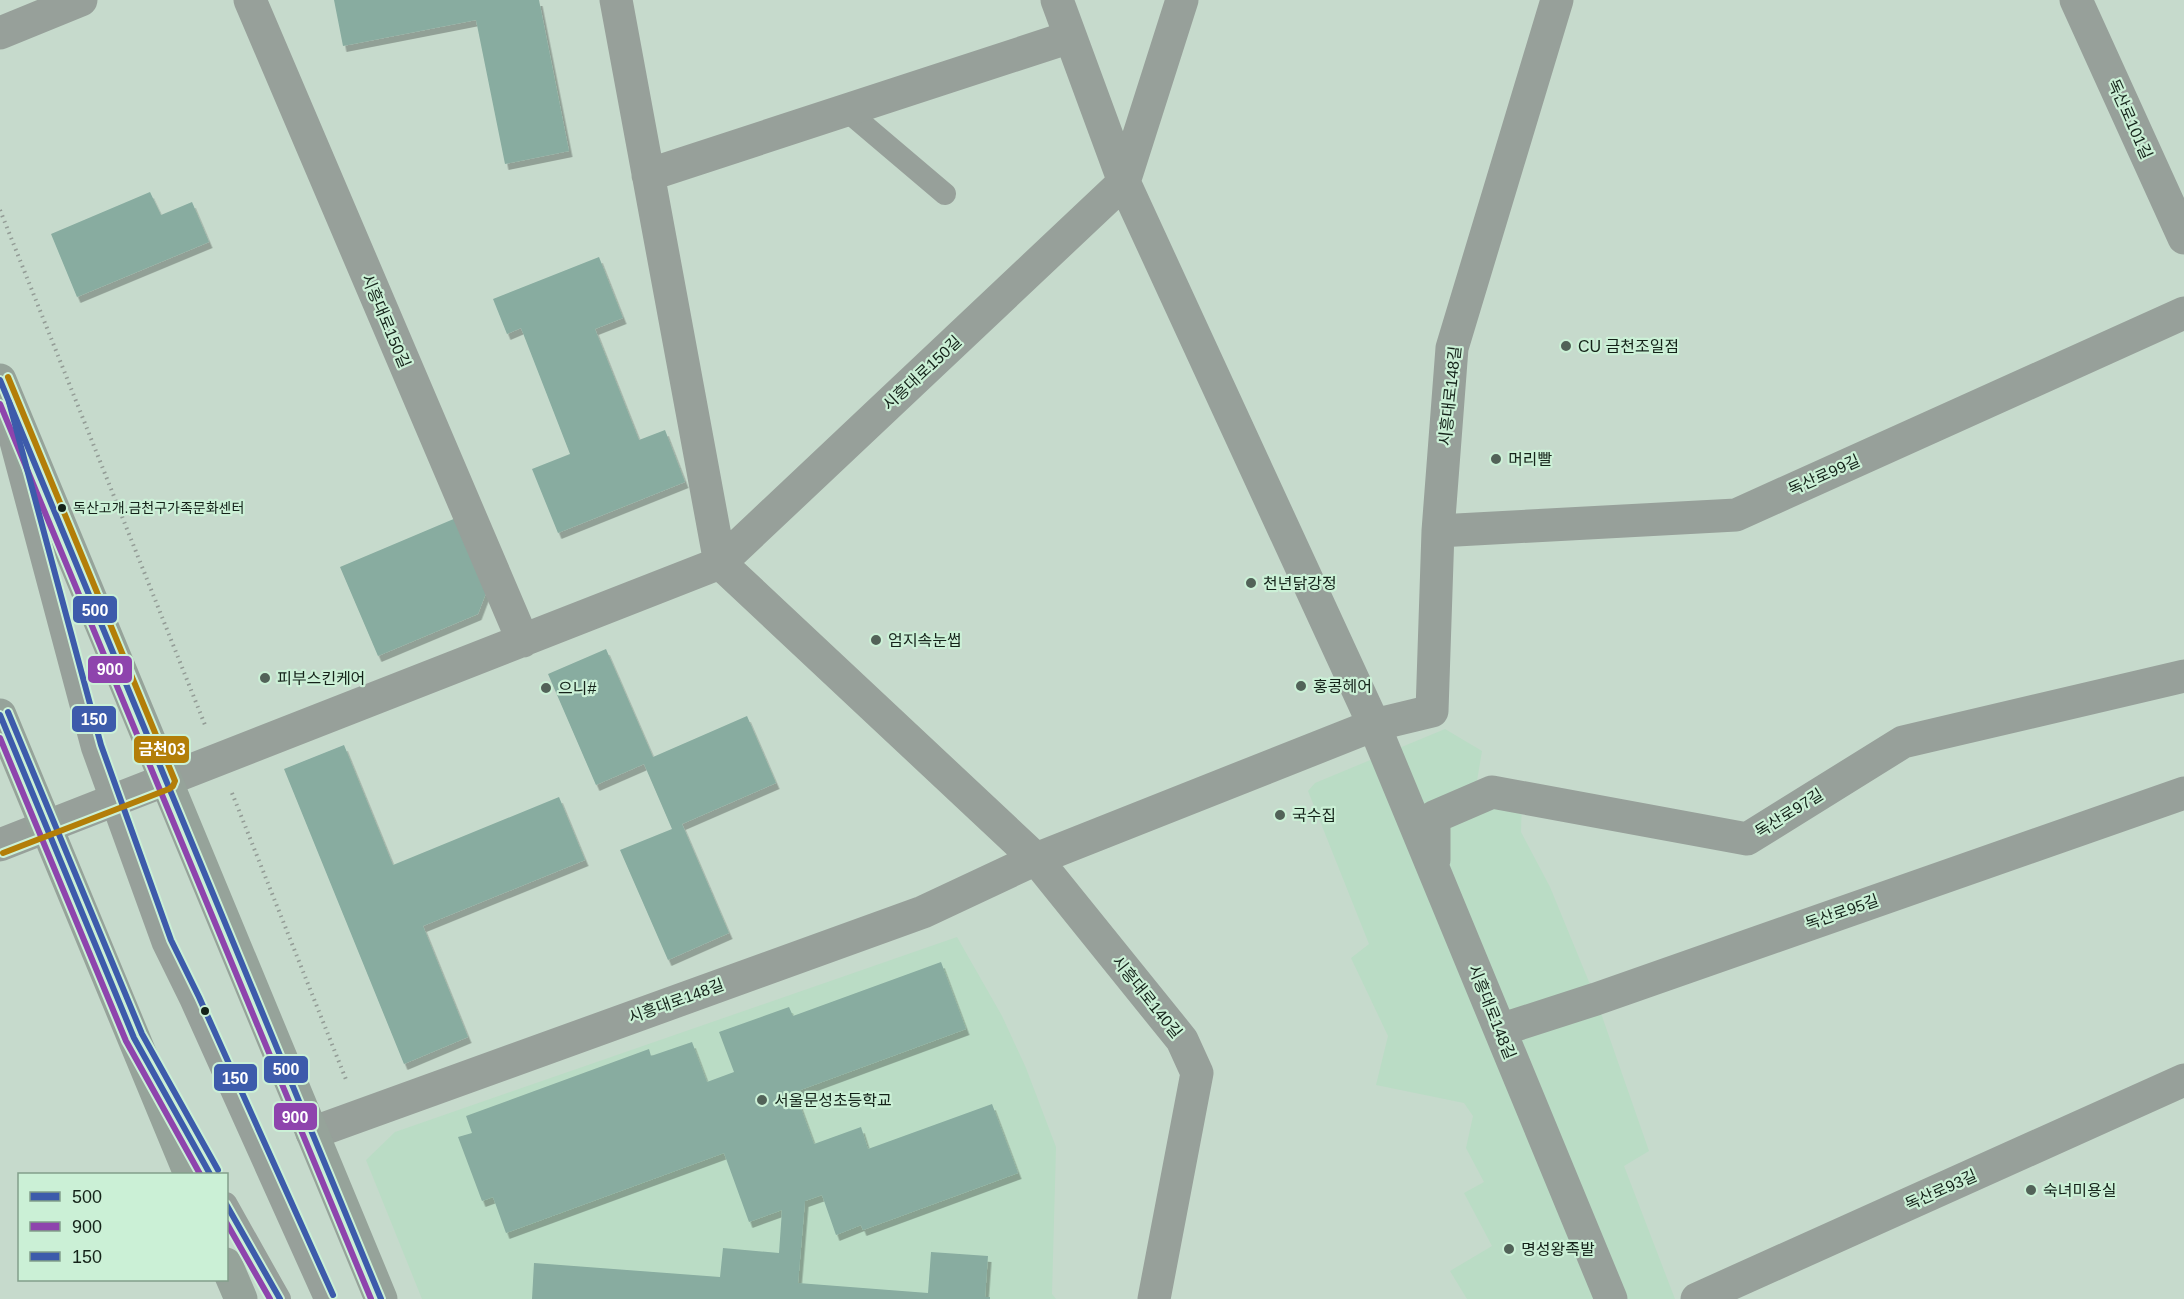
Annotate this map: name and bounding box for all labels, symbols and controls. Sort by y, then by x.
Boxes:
street label: 독산로101길 [2105,76,2155,162]
street label: 시흥대로150길 [359,272,413,370]
street label: 시흥대로150길 [880,333,964,413]
place label: CU 금천조일점 [1578,338,1679,355]
marker: CU 금천조일점 [1559,339,1573,353]
street label: 시흥대로148길 [1436,345,1464,447]
place label: 머리빨 [1508,451,1552,468]
marker: 머리빨 [1489,452,1503,466]
street label: 독산로99길 [1786,452,1862,498]
place label: 독산고개.금천구가족문화센터 [73,500,244,516]
marker: 독산고개.금천구가족문화센터 [56,502,68,514]
place label: 천년닭강정 [1263,575,1337,592]
marker: 천년닭강정 [1244,576,1258,590]
line badge: 500 [72,595,118,624]
text: 500 [82,602,108,619]
place label: 엄지속눈썹 [888,632,962,649]
marker: 엄지속눈썹 [869,633,883,647]
line badge: 900 [87,655,133,684]
text: 900 [97,661,123,678]
place label: 피부스킨케어 [277,670,365,687]
marker: 피부스킨케어 [258,671,272,685]
place label: 홍콩헤어 [1313,678,1372,695]
marker: 홍콩헤어 [1294,679,1308,693]
place label: 으니# [558,680,596,697]
marker: 으니# [539,681,553,695]
line badge: 150 [71,705,117,733]
text: 150 [81,711,107,728]
line badge: 금천03 [133,735,190,764]
text: 금천03 [138,740,186,758]
street label: 독산로97길 [1752,785,1826,841]
place label: 국수집 [1292,807,1336,824]
marker: 국수집 [1273,808,1287,822]
street label: 독산로95길 [1803,891,1881,933]
street label: 시흥대로140길 [1109,953,1185,1041]
street label: 시흥대로148길 [1465,962,1519,1062]
street label: 시흥대로148길 [626,976,726,1026]
unlabelled marker [199,1005,211,1017]
line badge: 500 [263,1055,309,1084]
text: 500 [273,1061,299,1078]
line badge: 150 [213,1063,258,1092]
text: 150 [222,1070,248,1087]
place label: 서울문성초등학교 [774,1092,892,1109]
marker: 서울문성초등학교 [755,1093,769,1107]
line badge: 900 [273,1102,318,1131]
text: 900 [282,1109,308,1126]
street label: 독산로93길 [1903,1167,1979,1213]
legend [18,1173,228,1281]
place label: 숙녀미용실 [2043,1182,2117,1199]
marker: 숙녀미용실 [2024,1183,2038,1197]
text: 500 [72,1187,102,1207]
text: 900 [72,1217,102,1237]
place label: 명성왕족발 [1521,1241,1595,1258]
marker: 명성왕족발 [1502,1242,1516,1256]
text: 150 [72,1247,102,1267]

